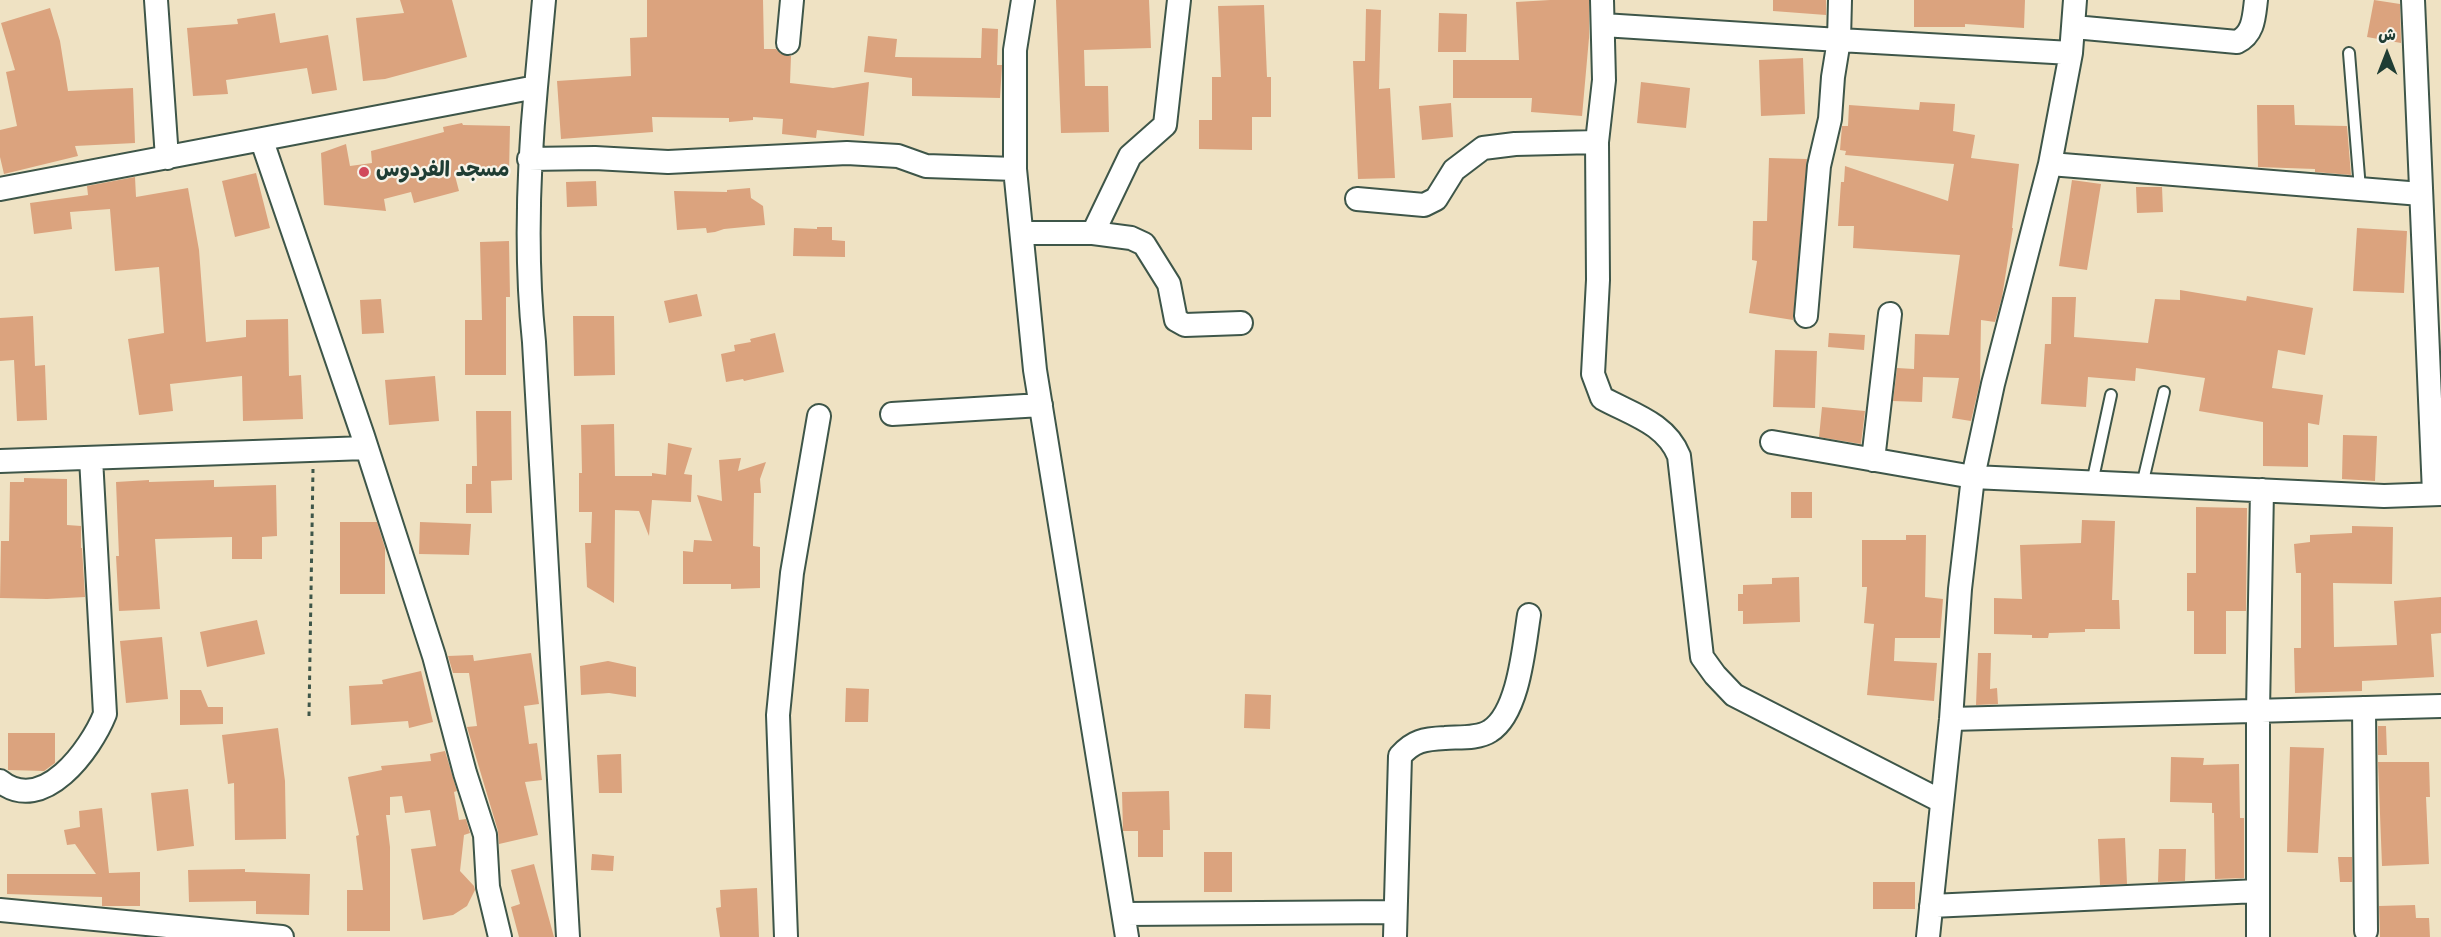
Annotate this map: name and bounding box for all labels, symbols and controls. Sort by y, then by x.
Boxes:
north arrow [2357,24,2417,84]
text: ش [2378,25,2396,46]
place label: مسجد الفردوس [376,159,510,185]
marker: مسجد الفردوس [357,165,371,179]

